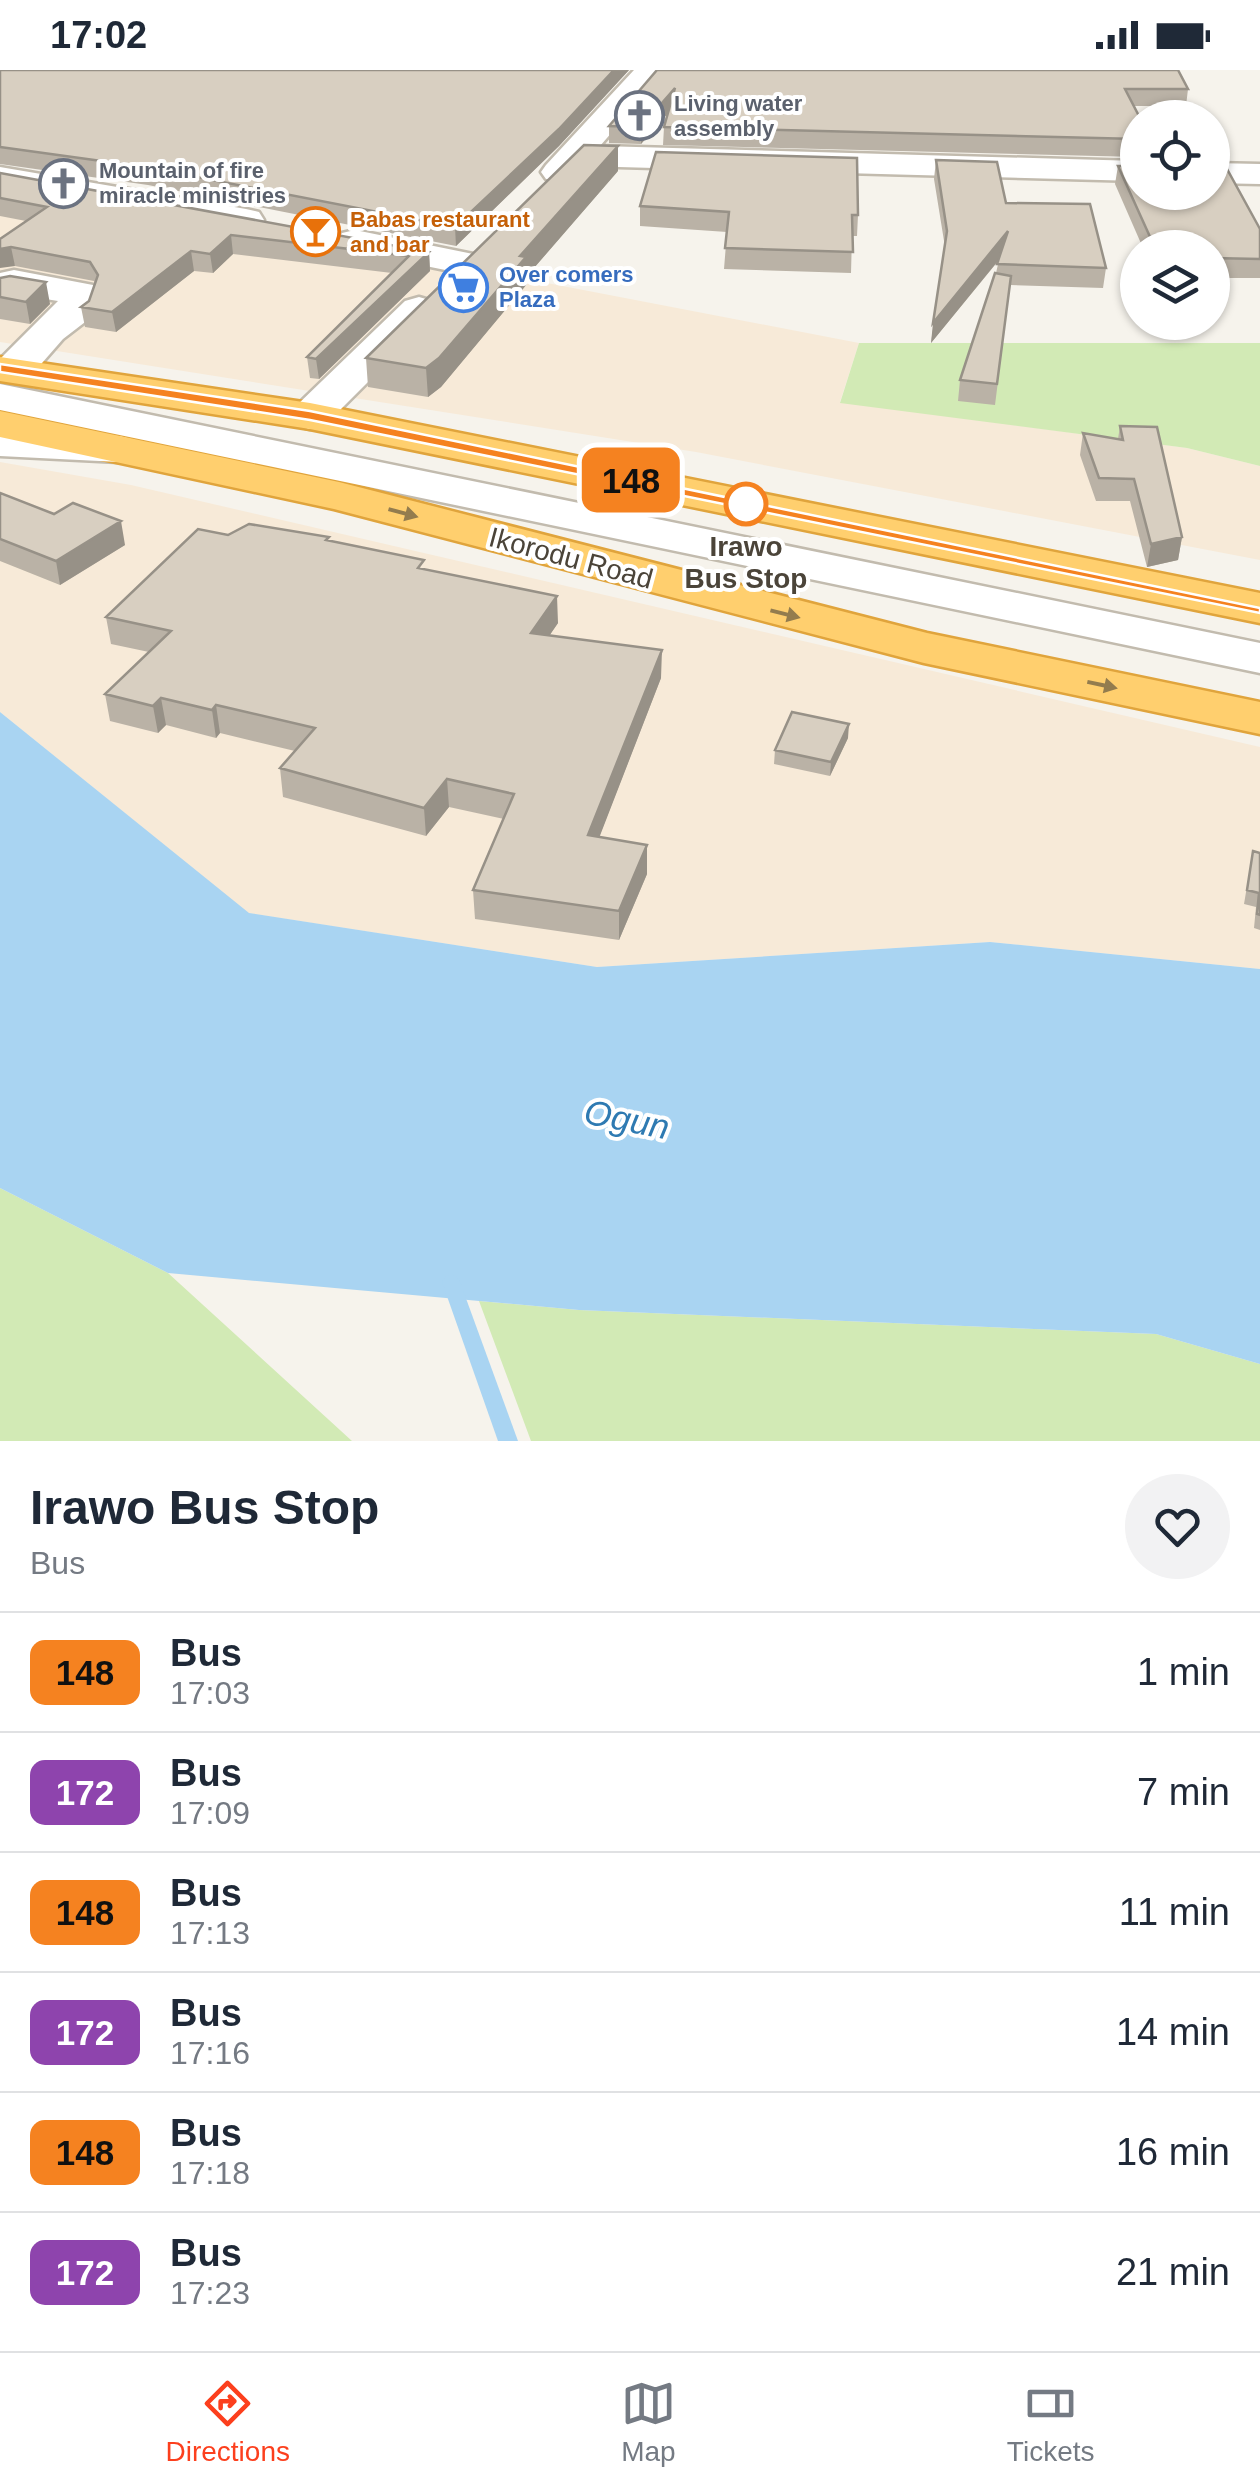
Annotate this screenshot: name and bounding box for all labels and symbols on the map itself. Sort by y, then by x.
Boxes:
church icon: Living water assembly [613,90,665,142]
place label: Living water assembly [674,91,803,141]
church icon: Mountain of fire miracle ministries [38,157,90,209]
place label: Mountain of fire miracle ministries [99,158,286,208]
bar icon: Babas restaurant and bar [289,206,341,258]
place label: Babas restaurant and bar [350,207,530,257]
supermarket icon: Over comers Plaza [438,261,490,313]
place label: Over comers Plaza [499,262,634,312]
line badge: 148 [574,448,688,512]
marker: Irawo Bus Stop [725,483,767,525]
one-way arrow [388,505,419,521]
street label: Ikorodu Road [486,521,656,595]
place label: Irawo Bus Stop [685,531,807,594]
one-way arrow [770,607,801,622]
one-way arrow [1086,678,1117,694]
water label: Ogun [581,1092,673,1146]

